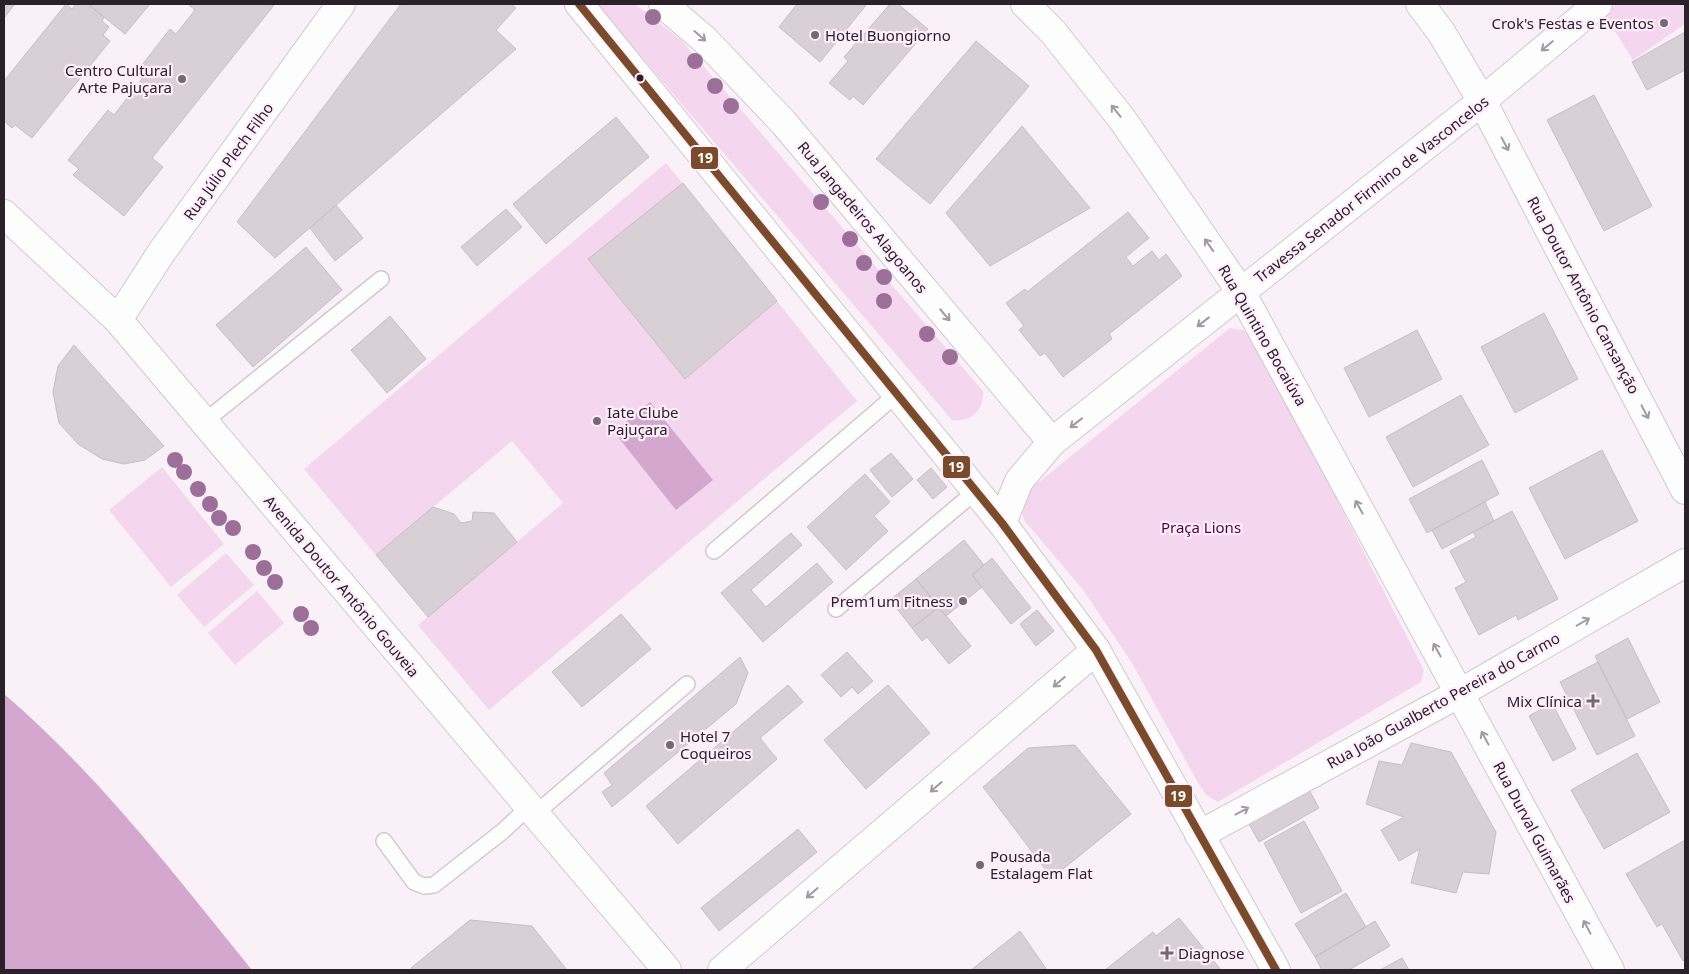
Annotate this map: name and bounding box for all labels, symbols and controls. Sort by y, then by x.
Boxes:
place label: Crok's Festas e Eventos [1491,13,1654,33]
marker: Crok's Festas e Eventos [1658,17,1670,29]
place label: Hotel Buongiorno [825,25,951,45]
marker: Hotel Buongiorno [809,29,821,41]
one-way arrow [693,30,706,41]
one-way arrow [1541,41,1554,52]
place label: Centro Cultural Arte Pajuçara [65,60,172,97]
marker: Centro Cultural Arte Pajuçara [176,73,188,85]
unlabelled marker [635,73,645,83]
street label: Travessa Senador Firmino de Vasconcelos [1250,91,1492,287]
street label: Rua Júlio Plech Filho [179,98,277,224]
one-way arrow [1111,105,1122,118]
one-way arrow [1501,136,1510,151]
street label: Rua Jangadeiros Alagoanos [794,137,932,297]
line badge: 19 [690,146,719,170]
text: 19 [697,148,713,167]
street label: Rua Doutor Antônio Cansanção [1523,193,1645,397]
one-way arrow [1204,238,1214,252]
street label: Rua Quintino Bocaiúva [1214,261,1312,409]
one-way arrow [940,309,951,322]
one-way arrow [1197,317,1210,328]
place label: Iate Clube Pajuçara [607,402,679,439]
one-way arrow [1640,405,1650,420]
marker: Iate Clube Pajuçara [591,415,603,427]
one-way arrow [1069,418,1083,428]
line badge: 19 [942,455,971,479]
text: 19 [948,457,964,476]
street label: Avenida Doutor Antônio Gouveia [260,491,424,681]
one-way arrow [1354,500,1364,515]
park label: Praça Lions [1161,517,1241,537]
place label: Prem1um Fitness [831,591,953,611]
marker: Prem1um Fitness [957,595,969,607]
one-way arrow [1575,617,1590,627]
street label: Rua João Gualberto Pereira do Carmo [1323,627,1563,773]
one-way arrow [1432,643,1441,658]
one-way arrow [1053,676,1066,687]
place label: Mix Clínica [1507,691,1582,711]
marker: Mix Clínica [1586,694,1600,708]
place label: Hotel 7 Coqueiros [680,726,752,763]
one-way arrow [1480,731,1490,746]
marker: Hotel 7 Coqueiros [664,739,676,751]
street label: Rua Durval Guimarães [1489,758,1581,906]
one-way arrow [929,782,942,793]
line badge: 19 [1164,784,1193,808]
text: 19 [1170,786,1186,805]
one-way arrow [1234,806,1249,816]
place label: Pousada Estalagem Flat [990,846,1093,883]
marker: Pousada Estalagem Flat [974,859,986,871]
one-way arrow [806,887,819,898]
one-way arrow [1582,920,1592,935]
place label: Diagnose [1178,943,1244,963]
marker: Diagnose [1160,946,1174,960]

